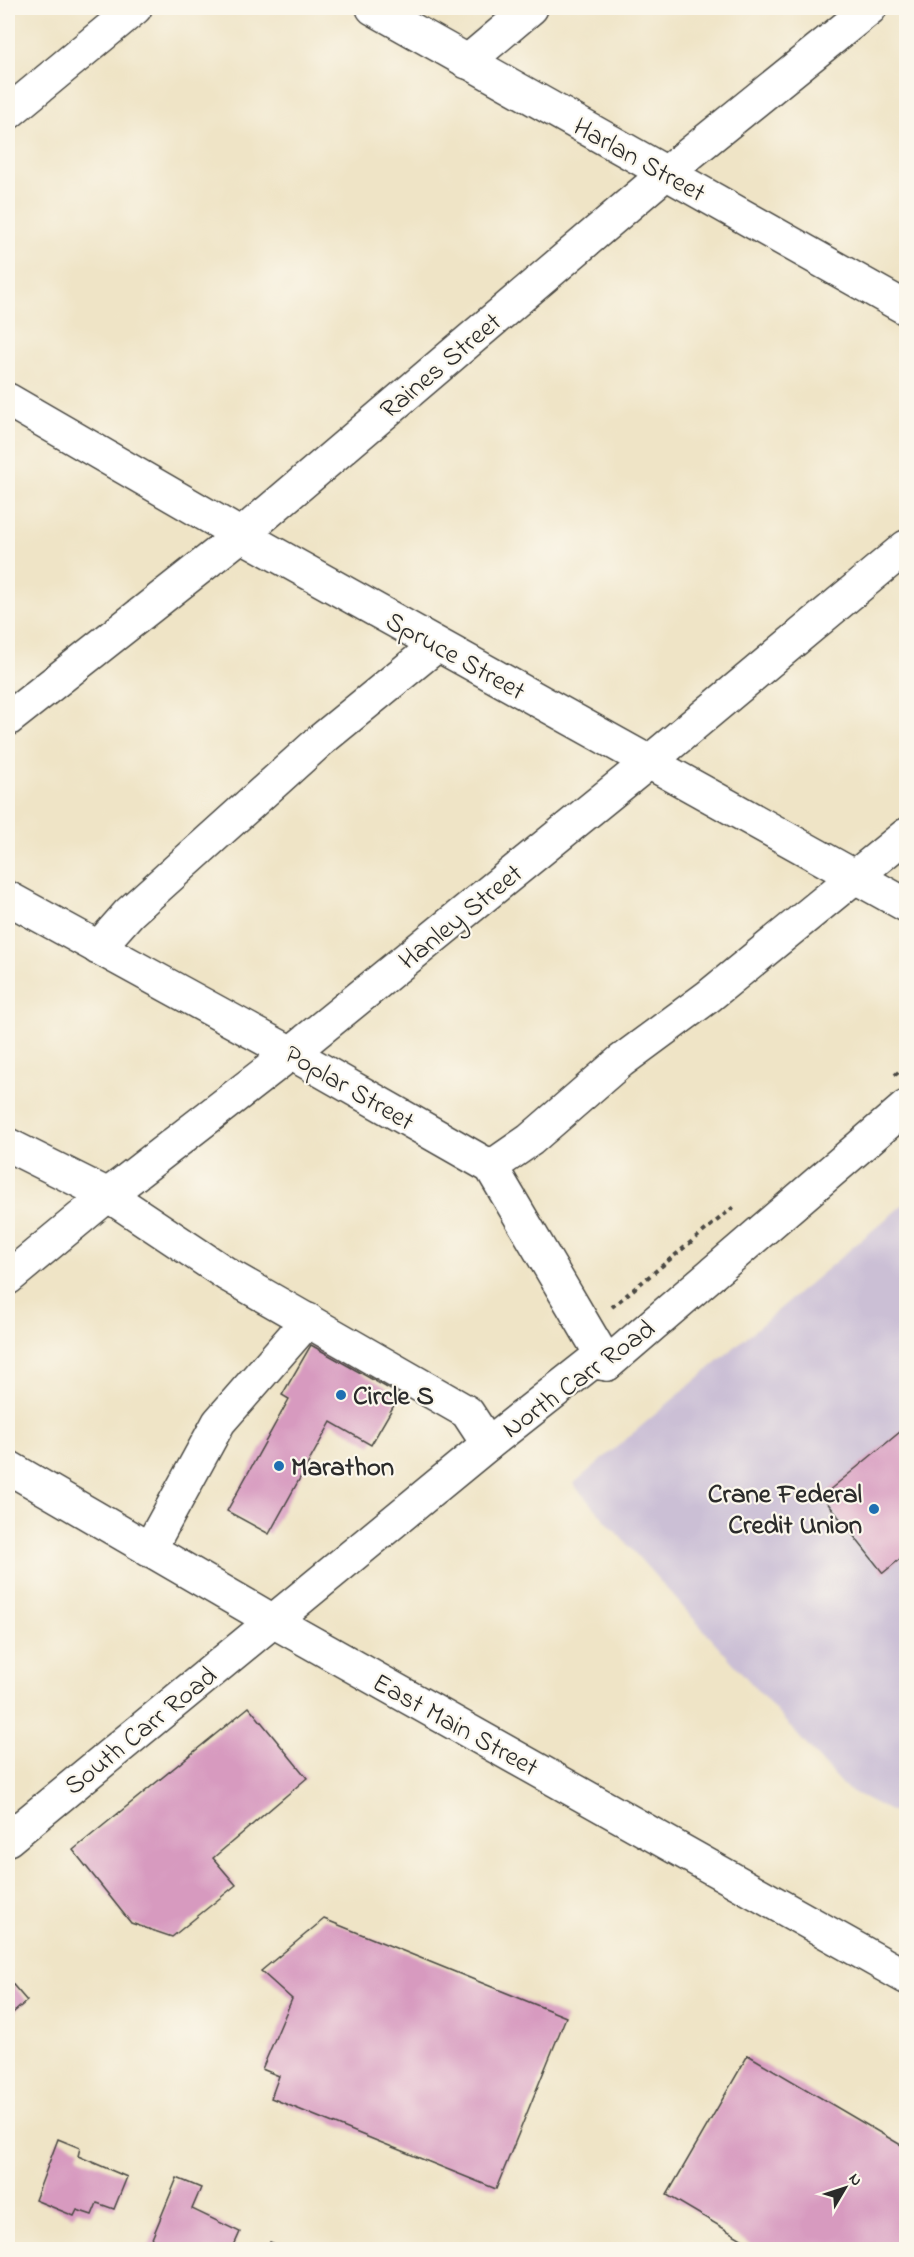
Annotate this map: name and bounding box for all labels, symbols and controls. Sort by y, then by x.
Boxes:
street label: Harlan Street [566,109,712,214]
street label: Raines Street [372,304,511,430]
street label: Spruce Street [378,603,532,712]
street label: Hanley Street [391,856,532,980]
street label: Poplar Street [277,1036,421,1142]
street label: North Carr Road [495,1311,664,1449]
place label: Circle S [353,1378,434,1417]
marker: Circle S [334,1388,348,1402]
place label: Marathon [291,1449,394,1488]
marker: Marathon [272,1459,286,1473]
place label: Crane Federal Credit Union [708,1476,862,1546]
marker: Crane Federal Credit Union [867,1502,881,1516]
street label: South Carr Road [57,1658,227,1806]
street label: East Main Street [365,1664,545,1788]
north arrow [815,2158,875,2218]
text: N [842,2168,868,2192]

